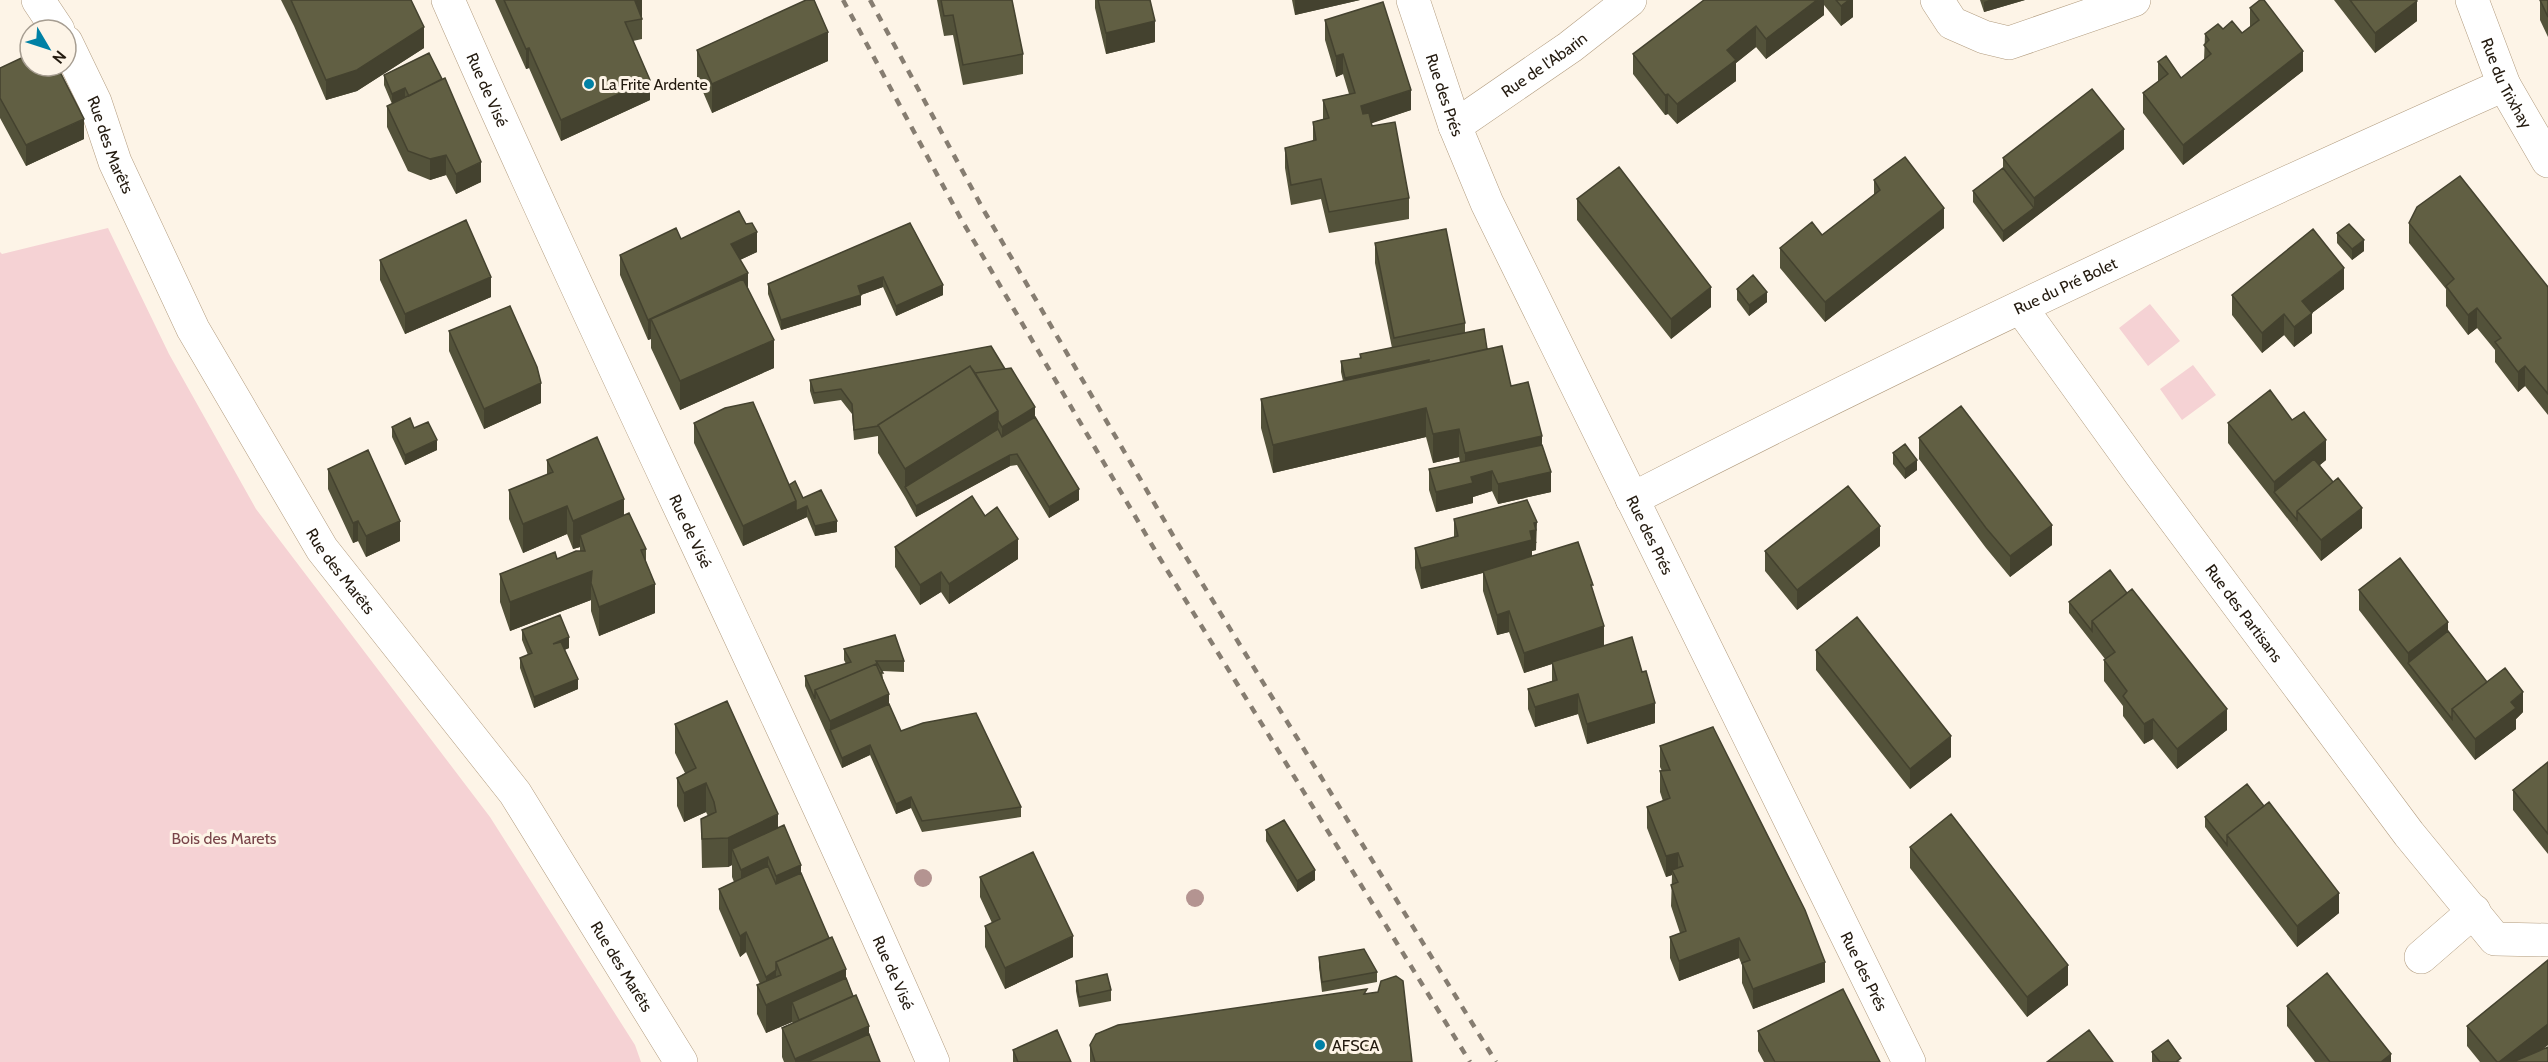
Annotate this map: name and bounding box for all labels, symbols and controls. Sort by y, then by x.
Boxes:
north arrow [18,18,78,78]
street label: Rue de l'Abarin [1498,29,1591,101]
street label: Rue du Trixhay [2477,35,2536,132]
text: N [48,47,70,67]
street label: Rue de Visé [462,50,512,130]
street label: Rue des Prés [1422,51,1467,139]
place label: La Frite Ardente [601,75,708,94]
marker: La Frite Ardente [582,77,596,91]
street label: Rue des Marêts [83,93,137,197]
street label: Rue du Pré Bolet [2011,253,2121,319]
street label: Rue de Visé [665,491,716,571]
street label: Rue des Prés [1622,492,1677,578]
street label: Rue des Marêts [302,525,379,618]
street label: Rue des Partisans [2201,561,2287,666]
park label: Bois des Marets [172,829,277,848]
street label: Rue des Marêts [586,918,657,1016]
street label: Rue des Prés [1836,929,1891,1014]
street label: Rue de Visé [869,933,918,1013]
place label: AFSCA [1332,1036,1379,1055]
marker: AFSCA [1313,1038,1327,1052]

